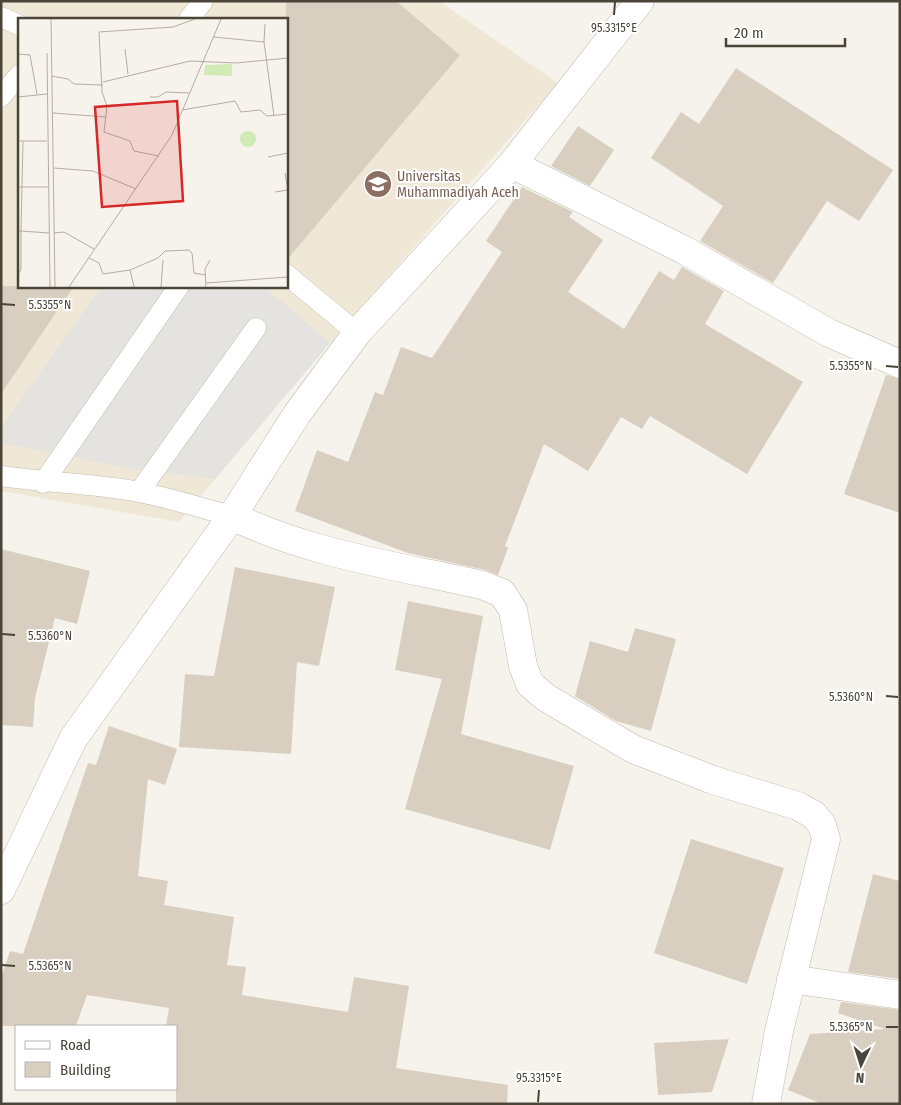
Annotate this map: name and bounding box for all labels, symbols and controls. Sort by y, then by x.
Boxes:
scale bar [726,15,845,47]
inset map [18,18,288,288]
text: 95.3315°E [591,21,637,35]
text: 20 m [734,24,764,42]
place label: Universitas Muhammadiyah Aceh [397,168,519,201]
school or university icon: Universitas Muhammadiyah Aceh [363,169,393,199]
text: 5.5355°N [29,298,71,312]
text: 5.5355°N [830,359,872,373]
text: 5.5360°N [28,629,72,643]
text: 5.5360°N [829,690,873,704]
text: 5.5365°N [28,959,72,973]
text: 5.5365°N [829,1020,873,1034]
legend [15,1025,178,1090]
text: Road [60,1036,91,1054]
north arrow [836,1040,886,1090]
text: Building [60,1061,111,1079]
text: N [855,1069,865,1086]
text: 95.3315°E [516,1071,562,1085]

